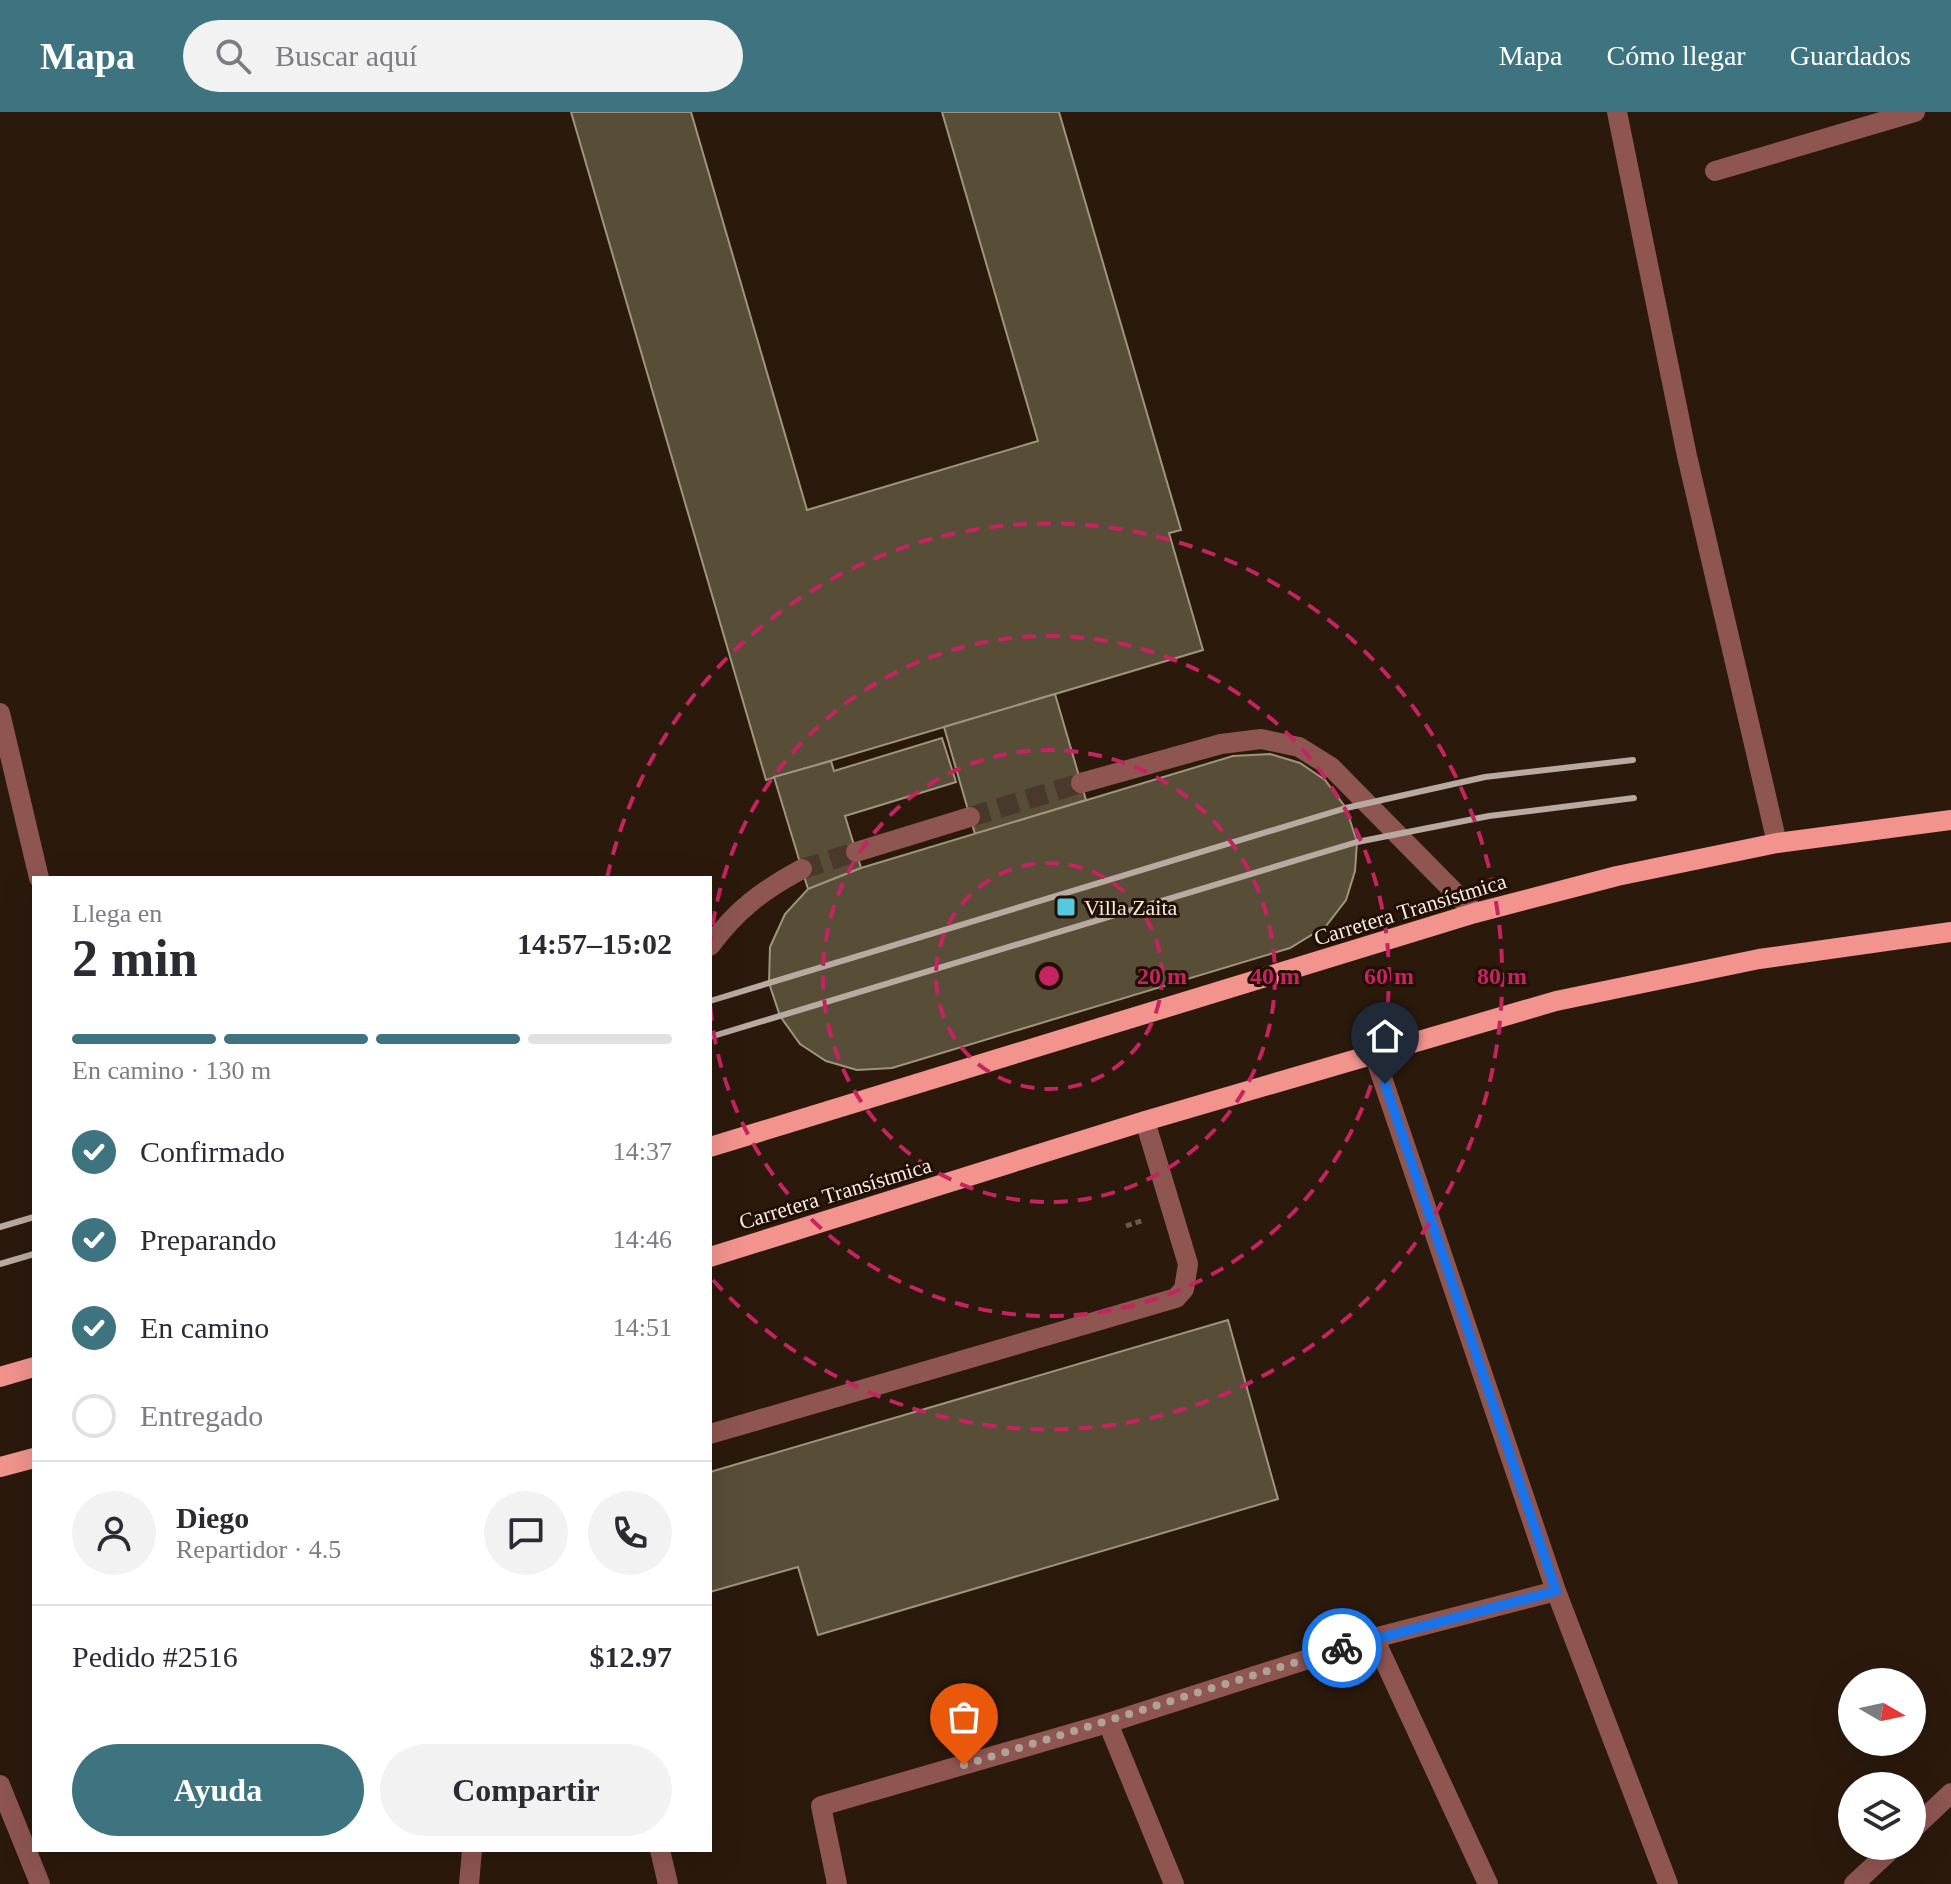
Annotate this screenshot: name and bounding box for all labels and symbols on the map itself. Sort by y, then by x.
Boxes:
street label: Carretera Transístmica [1311,868,1510,951]
place label: Villa Zaita [1084,895,1178,920]
marker: Villa Zaita [1055,896,1077,918]
centre of rings [1035,962,1063,990]
text: 20 m [1137,963,1187,989]
text: 40 m [1250,963,1300,989]
text: 60 m [1364,963,1414,989]
text: 80 m [1477,963,1527,989]
pin [1351,1002,1419,1084]
street label: Carretera Transístmica [736,1152,935,1235]
courier [1302,1608,1382,1688]
north arrow [1838,1668,1926,1756]
pin [930,1683,998,1765]

